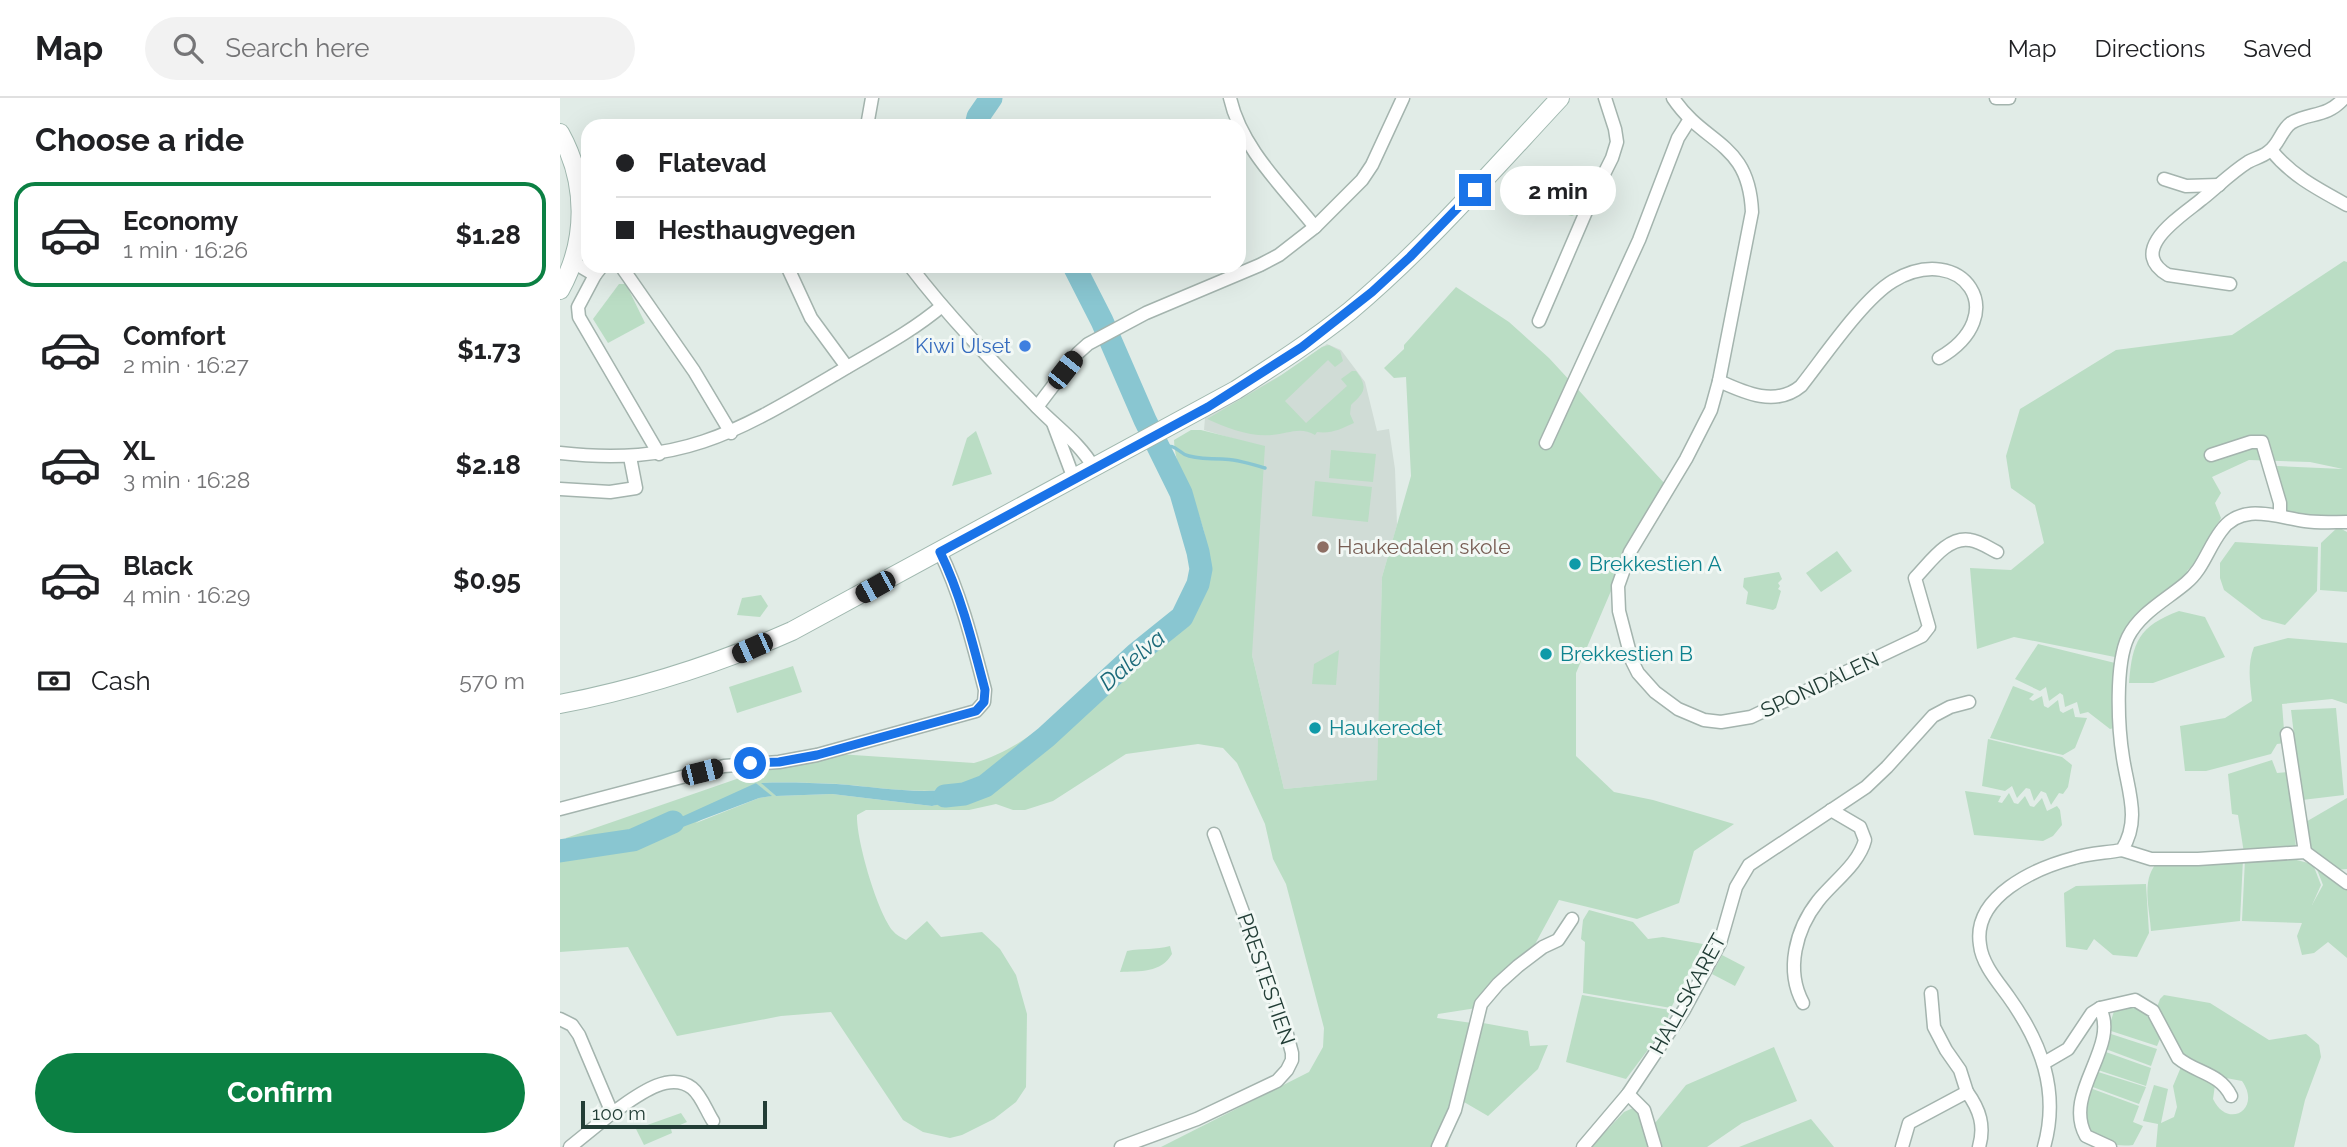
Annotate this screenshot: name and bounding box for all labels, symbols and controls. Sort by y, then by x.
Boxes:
search box [145,17,635,80]
text: Map [35,29,103,68]
icon: search [169,29,207,67]
text: Search here [225,33,370,63]
text: Map [2008,34,2057,63]
text: Directions [2095,34,2205,63]
text: Saved [2243,34,2312,63]
text: Choose a ride [35,121,244,158]
text: Flatevad [658,148,767,178]
callout: 2 min [1500,166,1615,214]
route end [1459,174,1491,206]
text: 2 min [1528,177,1588,204]
icon: car [39,203,102,266]
text: Economy [123,206,238,236]
text: Hesthaugvegen [658,215,856,245]
text: $1.28 [455,220,521,250]
text: 1 min · 16:26 [123,236,248,263]
icon: car [39,318,102,381]
text: Comfort [123,321,226,351]
place label: Kiwi Ulset [915,333,1011,358]
text: $1.73 [457,335,521,365]
marker: Kiwi Ulset [1017,338,1033,354]
car [1044,347,1087,393]
text: 2 min · 16:27 [123,351,249,378]
icon: car [39,433,102,496]
text: XL [123,436,155,466]
text: $2.18 [455,450,521,480]
text: 3 min · 16:28 [123,466,250,493]
place label: Haukedalen skole [1337,534,1511,559]
marker: Haukedalen skole [1315,539,1331,555]
icon: car [39,548,102,611]
text: Black [123,551,193,581]
place label: Brekkestien A [1589,551,1722,576]
marker: Brekkestien A [1567,556,1583,572]
text: $0.95 [453,565,521,595]
car [852,568,899,606]
text: 4 min · 16:29 [123,581,251,608]
water label: Dalelva [1093,624,1170,696]
car [729,630,776,666]
place label: Brekkestien B [1560,641,1693,666]
marker: Brekkestien B [1538,646,1554,662]
street label: SPONDALEN [1757,646,1883,723]
icon: cash [35,662,73,700]
text: Cash [91,666,151,696]
text: 570 m [459,667,525,694]
place label: Haukeredet [1329,715,1443,740]
marker: Haukeredet [1307,720,1323,736]
route start [734,747,766,779]
car [680,757,725,787]
street label: PRESTESTIEN [1232,910,1301,1048]
street label: HALLSKARET [1644,929,1731,1058]
button: Confirm [35,1053,525,1133]
scale bar [581,1098,766,1130]
text: 100 m [592,1102,646,1124]

